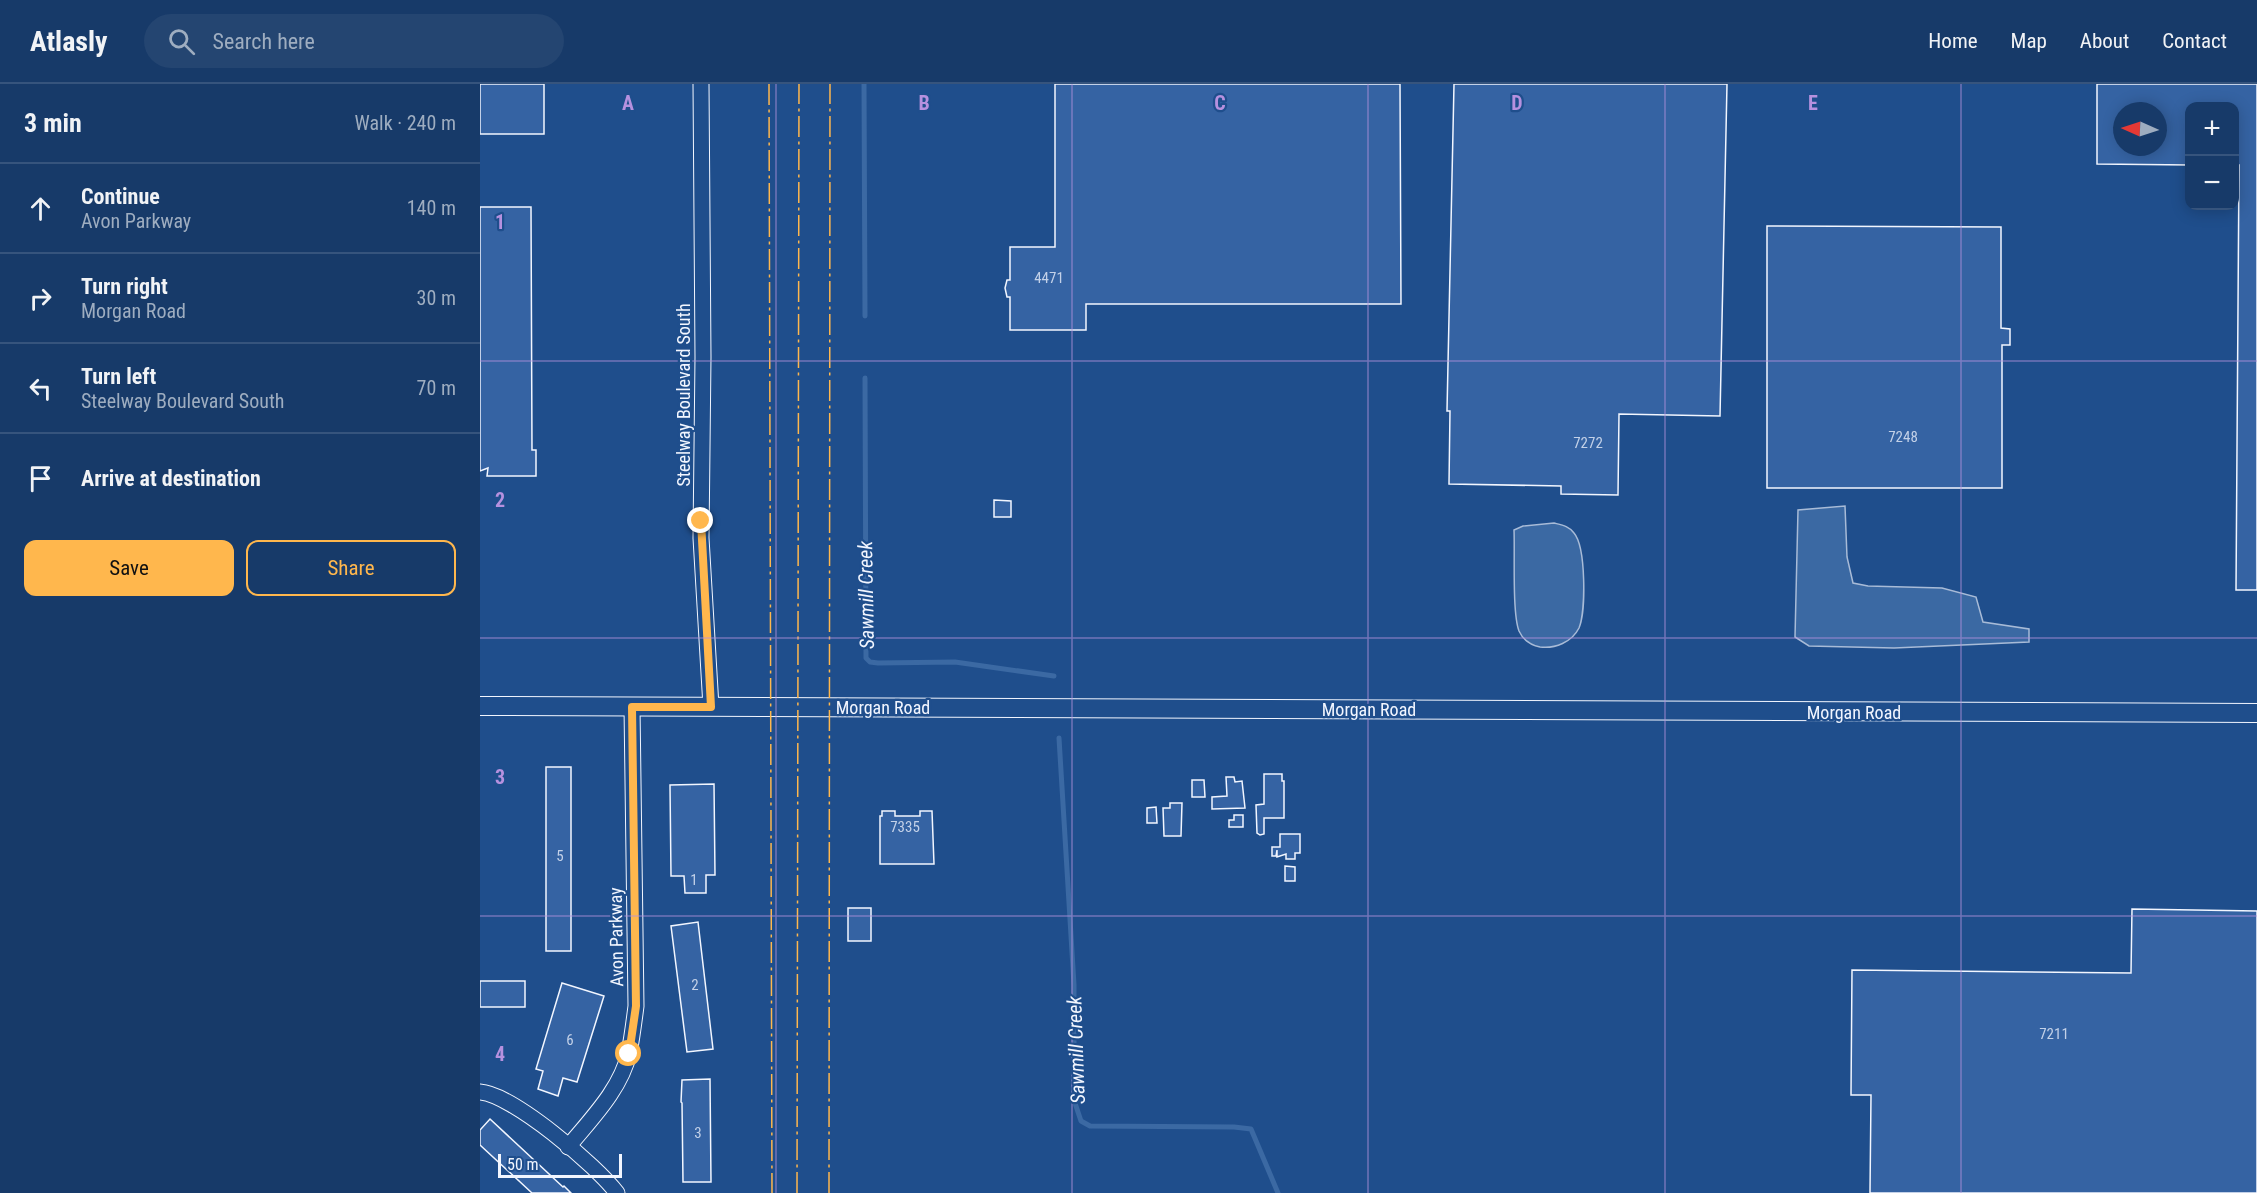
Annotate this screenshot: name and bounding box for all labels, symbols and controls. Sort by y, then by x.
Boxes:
search box [144,14,564,68]
text: Atlasly [30,25,108,58]
icon: search [165,25,198,58]
text: Search here [213,29,315,54]
text: Home [1928,29,1978,53]
text: Map [2011,29,2047,53]
text: About [2080,29,2129,53]
text: Contact [2162,29,2227,53]
text: A [622,91,634,115]
text: B [918,91,930,115]
text: C [1214,91,1226,115]
text: D [1511,91,1523,115]
text: E [1808,91,1818,115]
north arrow [2113,102,2167,156]
map controls [2185,102,2239,210]
button: + [2185,102,2239,156]
text: 3 min [24,108,82,138]
text: Walk · 240 m [355,111,456,135]
button: − [2185,156,2239,210]
text: Continue [81,184,160,209]
icon: ahead [24,192,57,225]
text: 140 m [407,196,456,220]
text: Avon Parkway [81,209,191,233]
text: 1 [495,210,505,234]
house number: 4471 [1034,269,1064,287]
text: Turn right [81,274,168,299]
icon: right [24,282,57,315]
text: 30 m [417,286,456,310]
text: Morgan Road [81,299,186,323]
street label: Steelway Boulevard South [673,303,694,487]
text: Turn left [81,364,156,389]
icon: left [24,372,57,405]
text: 70 m [417,376,456,400]
text: Steelway Boulevard South [81,389,285,413]
house number: 7248 [1888,428,1918,446]
house number: 7272 [1573,434,1603,452]
icon: arrive [24,462,57,495]
text: Arrive at destination [81,466,261,491]
text: 2 [495,488,505,512]
route end [687,507,713,533]
water label: Sawmill Creek [853,539,879,649]
button: Save [24,540,234,596]
button: Share [246,540,456,596]
street label: Morgan Road [836,697,930,718]
street label: Morgan Road [1322,699,1416,720]
street label: Morgan Road [1807,702,1901,723]
text: 3 [495,765,505,789]
house number: 7335 [890,818,920,836]
house number: 5 [556,847,564,865]
house number: 1 [690,871,698,889]
street label: Avon Parkway [605,887,627,987]
house number: 2 [691,976,699,994]
water label: Sawmill Creek [1062,994,1090,1104]
house number: 7211 [2039,1025,2069,1043]
house number: 6 [566,1031,574,1049]
route start [615,1040,641,1066]
text: 4 [495,1042,505,1066]
house number: 3 [694,1124,702,1142]
scale bar [498,1151,622,1178]
text: 50 m [507,1155,539,1174]

